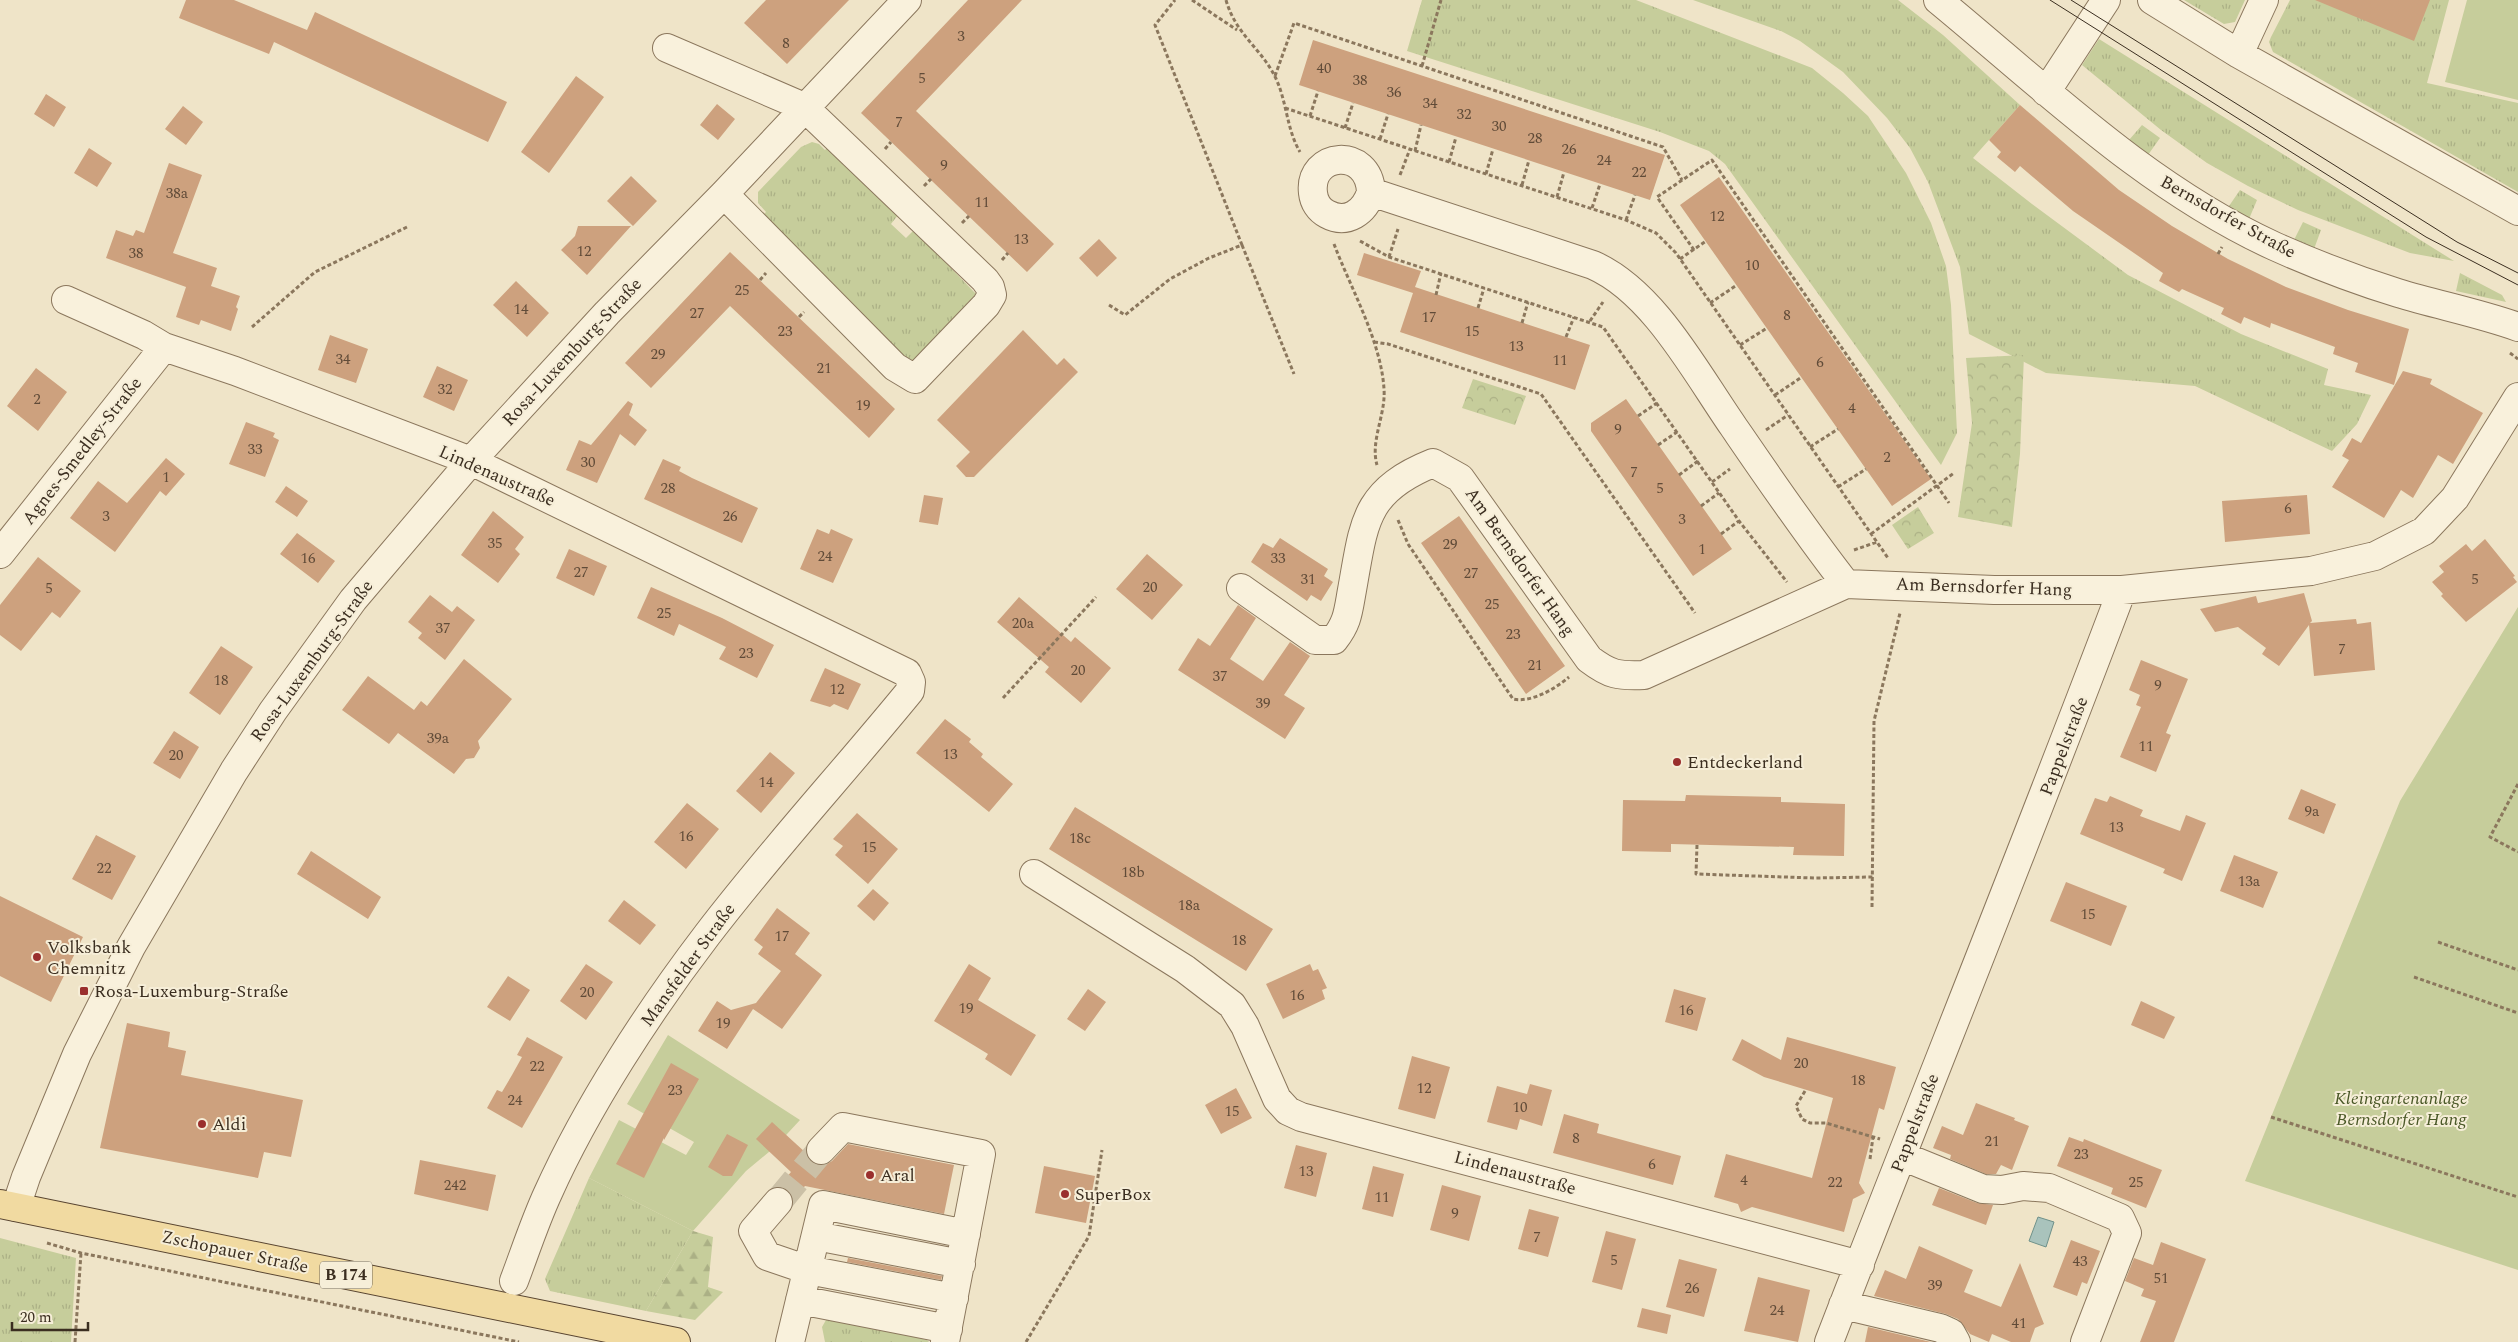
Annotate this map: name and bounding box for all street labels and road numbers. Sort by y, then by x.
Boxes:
street label: Bernsdorfer Straße [2155,168,2301,266]
street label: Rosa-Luxemburg-Straße [496,272,648,432]
street label: Agnes-Smedley-Straße [15,371,149,531]
street label: Lindenaustraße [434,438,560,514]
street label: Am Bernsdorfer Hang [1458,482,1582,642]
street label: Am Bernsdorfer Hang [1895,570,2073,604]
street label: Rosa-Luxemburg-Straße [244,574,380,748]
street label: Pappelstraße [2033,692,2095,800]
street label: Mansfelder Straße [634,898,742,1032]
street label: Pappelstraße [1884,1069,1946,1177]
street label: Lindenaustraße [1451,1144,1579,1202]
street label: Zschopauer Straße [159,1223,311,1281]
road number: B 174 [320,1262,372,1288]

